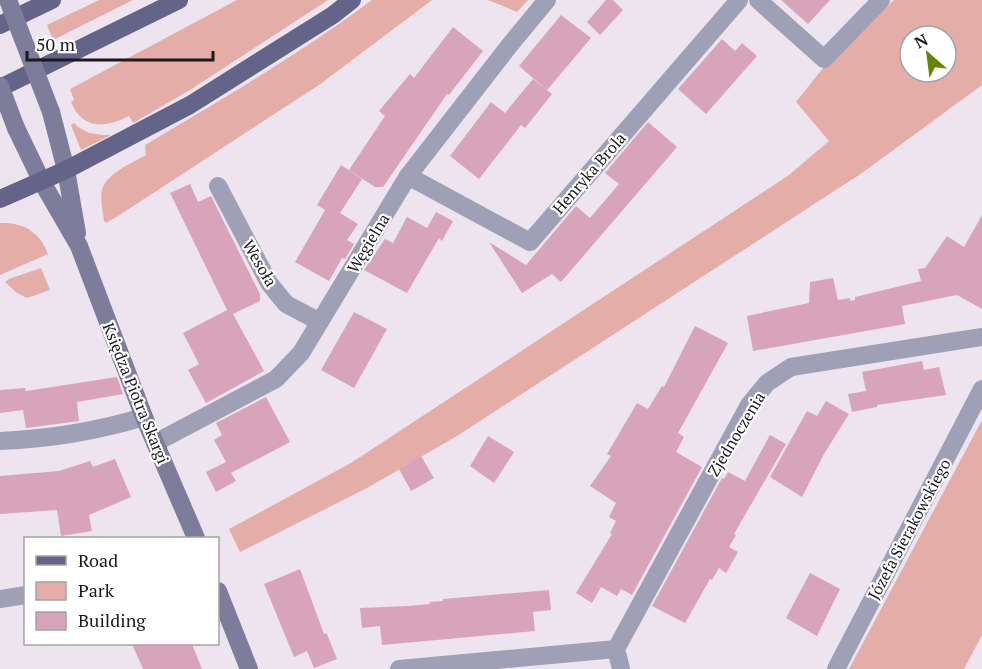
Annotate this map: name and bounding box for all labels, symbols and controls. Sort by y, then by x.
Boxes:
scale bar [27,24,213,62]
north arrow [898,24,958,84]
text: N [910,28,931,53]
text: 50 m [36,32,76,56]
street label: Henryka Brola [547,127,631,219]
street label: Węgielna [342,209,394,277]
street label: Wesoła [238,235,282,291]
street label: Księdza Piotra Skargi [98,319,174,467]
street label: Zjednoczenia [702,388,770,480]
street label: Józefa Sierakowskiego [863,455,956,603]
legend [24,537,219,645]
text: Road [78,548,118,572]
text: Park [78,578,115,602]
text: Building [78,608,146,632]

